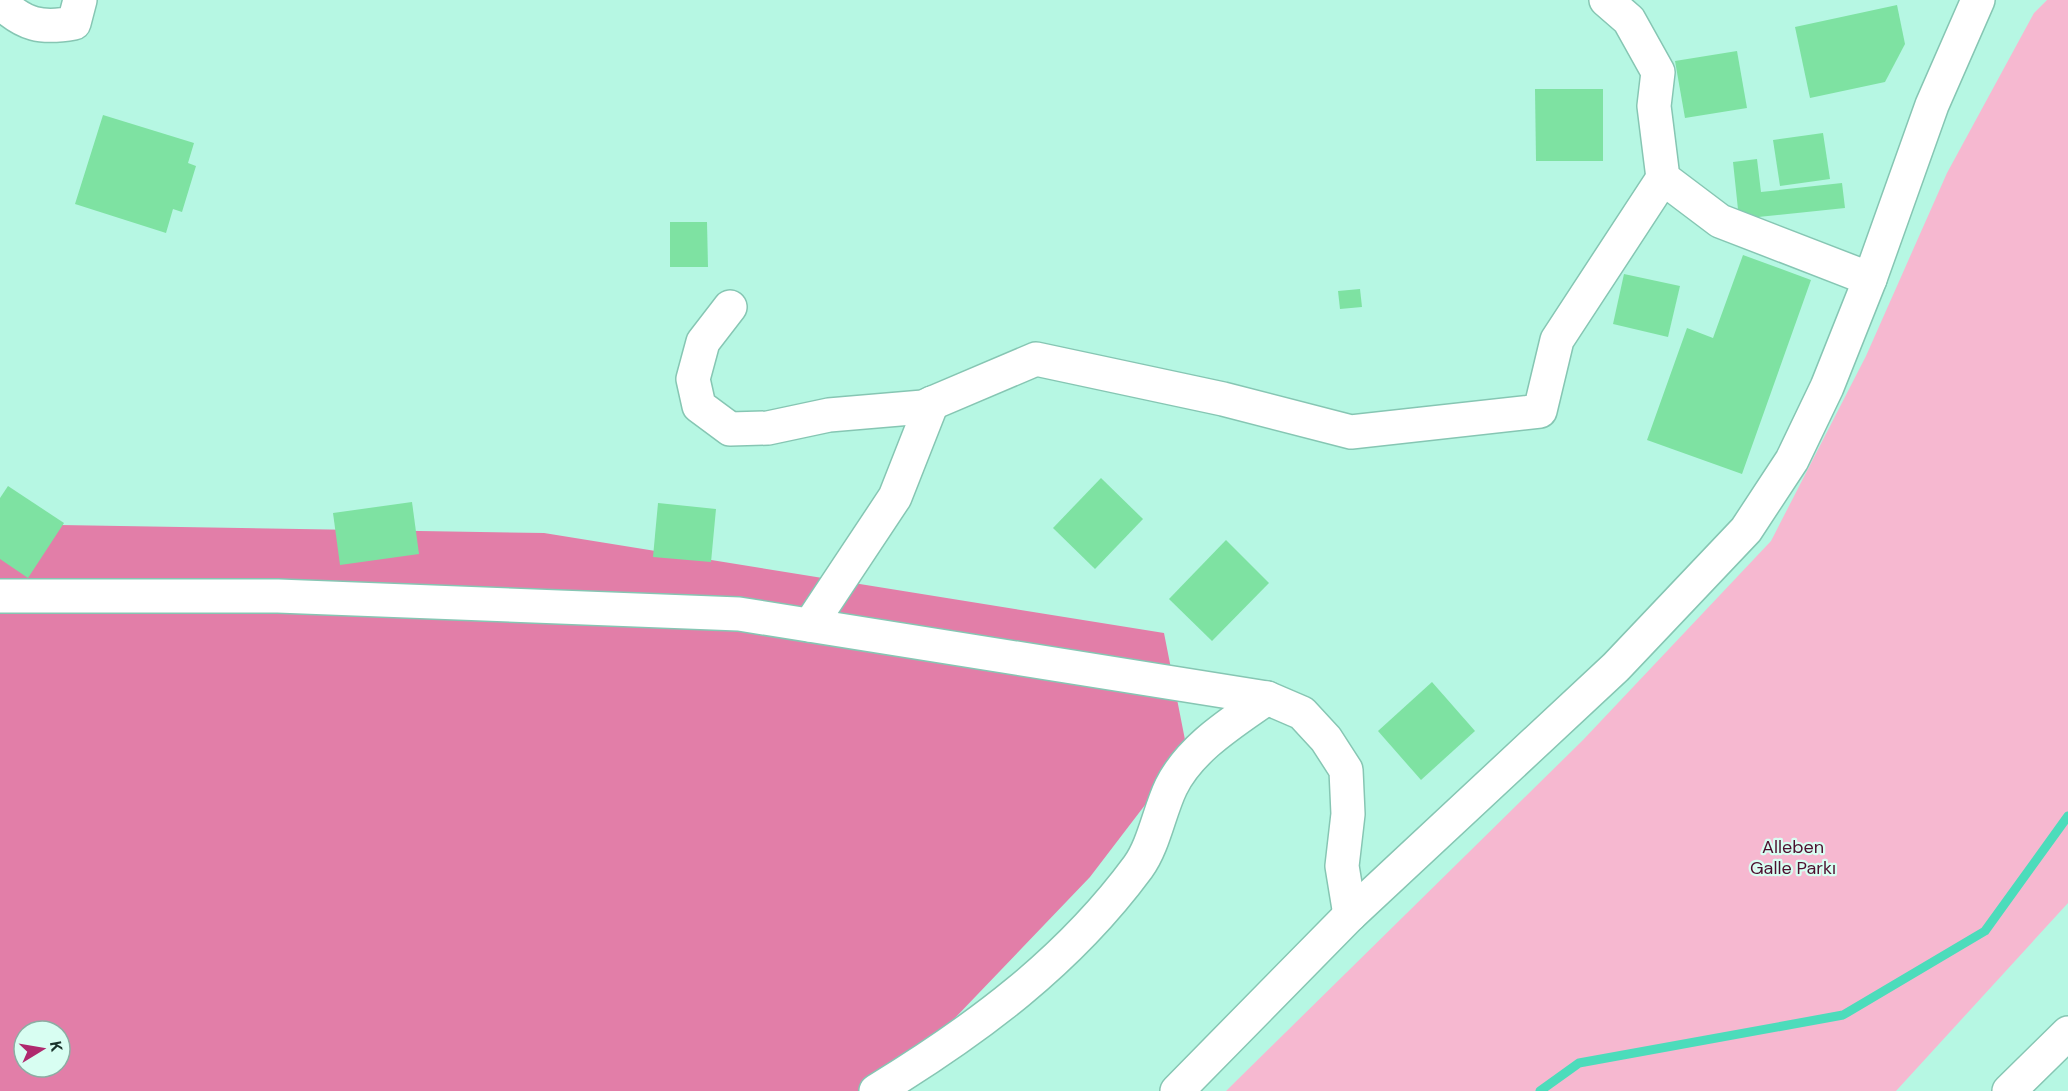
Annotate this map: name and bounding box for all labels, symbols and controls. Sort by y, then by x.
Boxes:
park label: Alleben Galle Parkı [1750,835,1836,880]
north arrow [12,1019,72,1079]
text: K [45,1039,68,1054]

